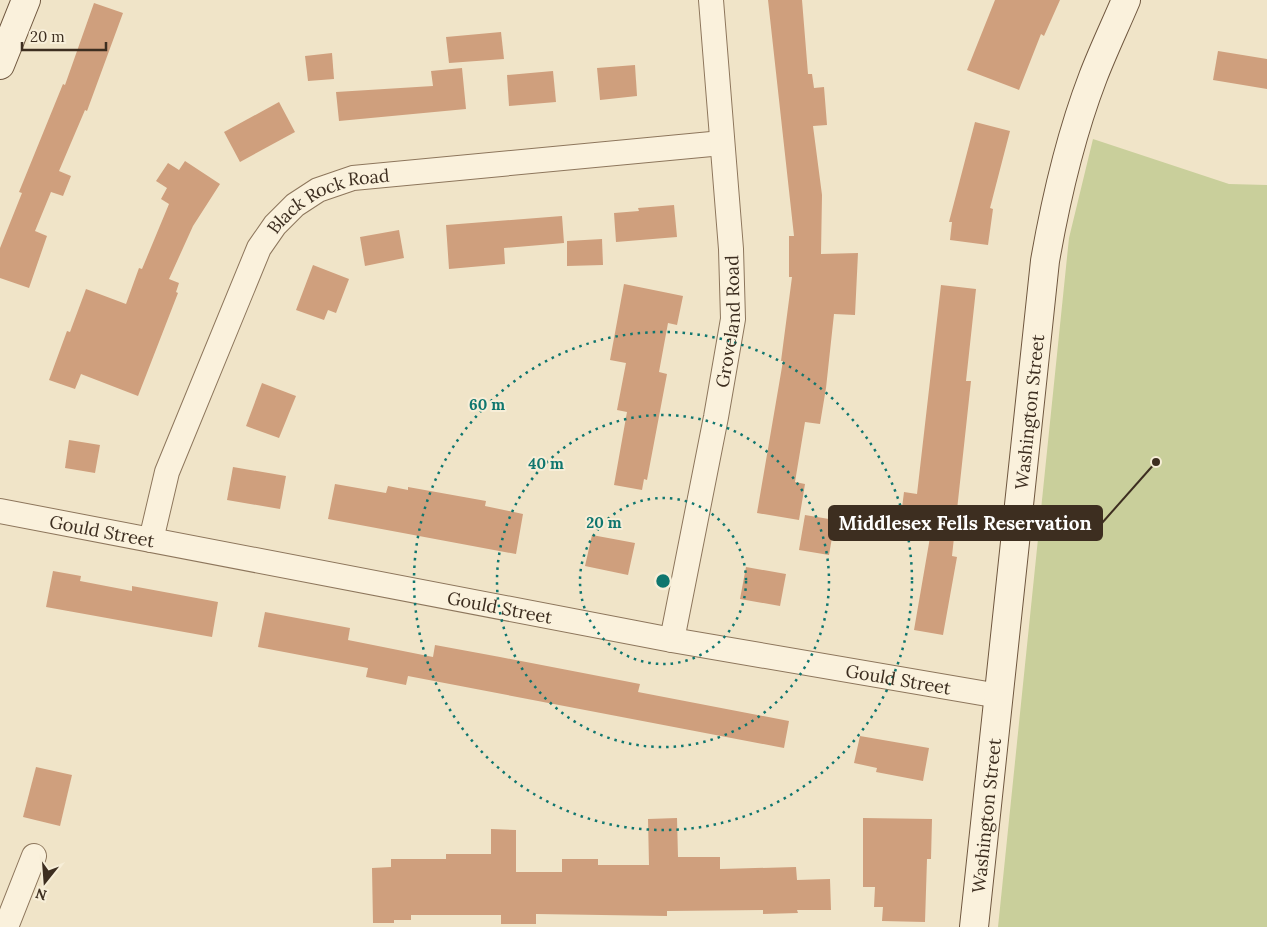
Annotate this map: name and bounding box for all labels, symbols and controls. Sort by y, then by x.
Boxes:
scale bar [22,20,106,52]
text: 20 m [30,27,65,46]
street label: Black Rock Road [261,163,391,238]
street label: Groveland Road [710,255,745,389]
street label: Washington Street [1009,333,1049,491]
text: 60 m [469,395,505,414]
text: 40 m [528,454,564,473]
callout: Middlesex Fells Reservation [829,506,1102,540]
street label: Gould Street [48,509,157,552]
text: Middlesex Fells Reservation [838,511,1092,535]
text: 20 m [586,513,622,532]
centre of rings [654,572,672,590]
street label: Gould Street [445,586,554,628]
street label: Gould Street [844,658,953,699]
street label: Washington Street [966,737,1006,894]
north arrow [20,857,70,907]
text: N [33,884,49,905]

